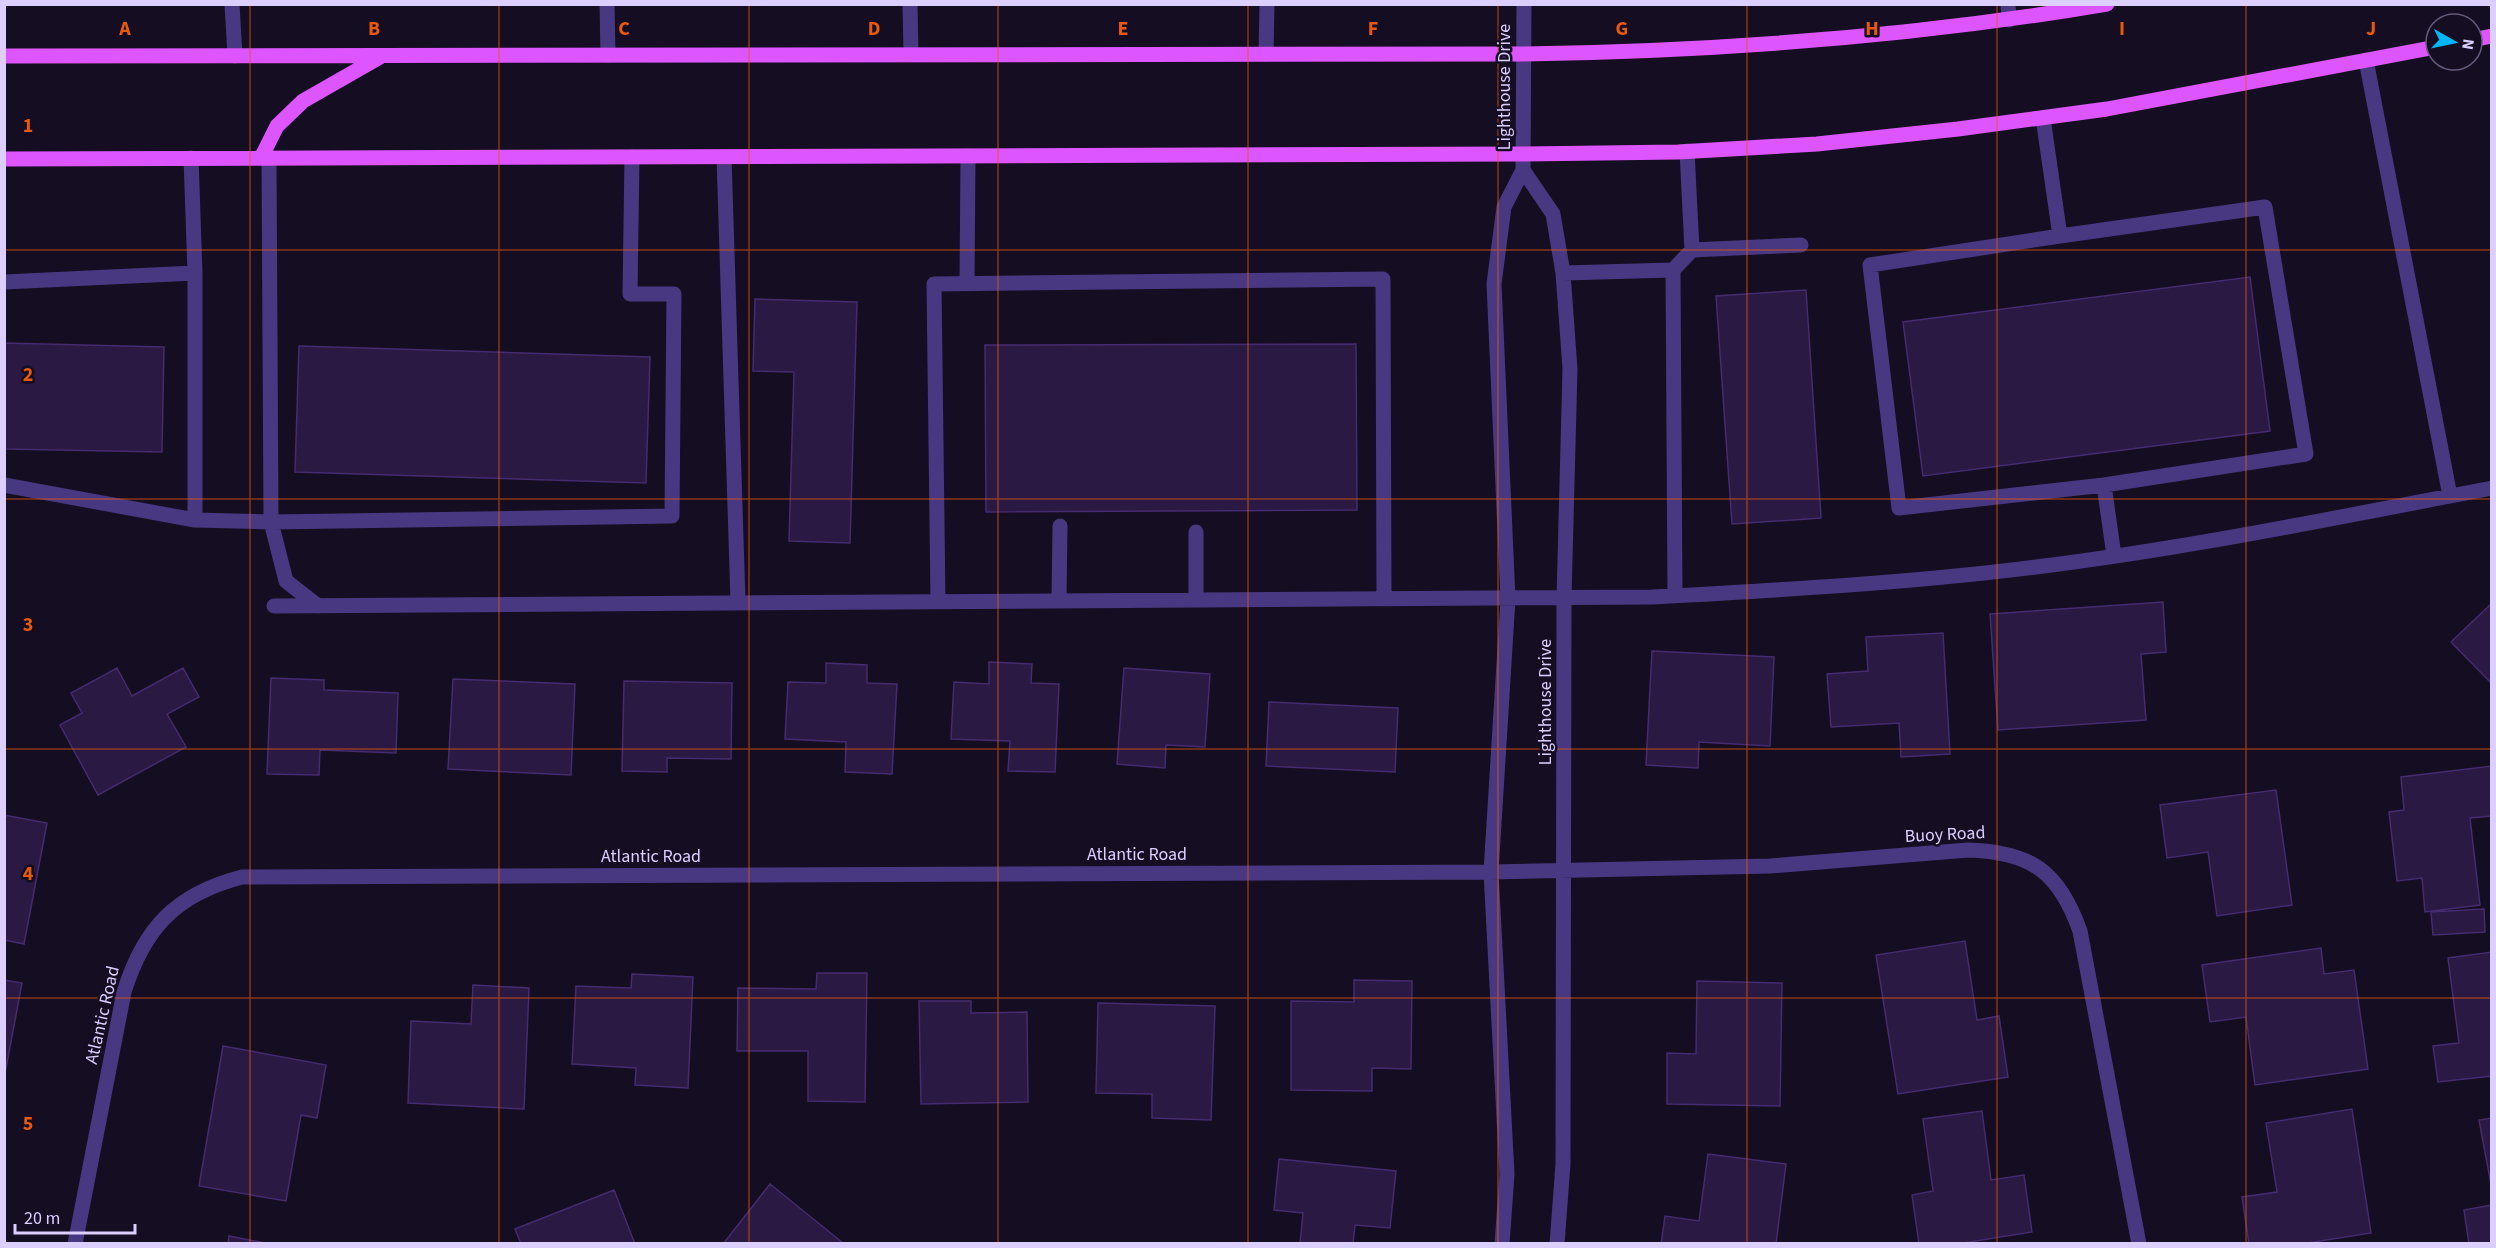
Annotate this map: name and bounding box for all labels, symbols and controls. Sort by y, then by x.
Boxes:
north arrow [2424,12,2484,72]
text: A [118,15,131,43]
text: B [368,15,380,43]
text: C [618,15,630,43]
text: D [868,15,880,43]
text: E [1118,15,1128,43]
text: F [1368,15,1378,43]
text: G [1616,15,1628,43]
text: H [1865,15,1879,43]
text: I [2119,15,2125,43]
text: J [2366,15,2376,43]
street label: Lighthouse Drive [1492,24,1517,150]
text: N [2456,37,2480,51]
text: 1 [23,112,33,140]
text: 2 [23,361,33,389]
text: 3 [23,611,33,639]
street label: Lighthouse Drive [1533,639,1558,765]
street label: Buoy Road [1904,820,1986,849]
street label: Atlantic Road [1087,842,1187,867]
street label: Atlantic Road [601,844,701,869]
text: 4 [23,860,34,888]
street label: Atlantic Road [79,964,126,1067]
text: 5 [23,1110,33,1138]
scale bar [15,1197,135,1235]
text: 20 m [24,1206,60,1231]

